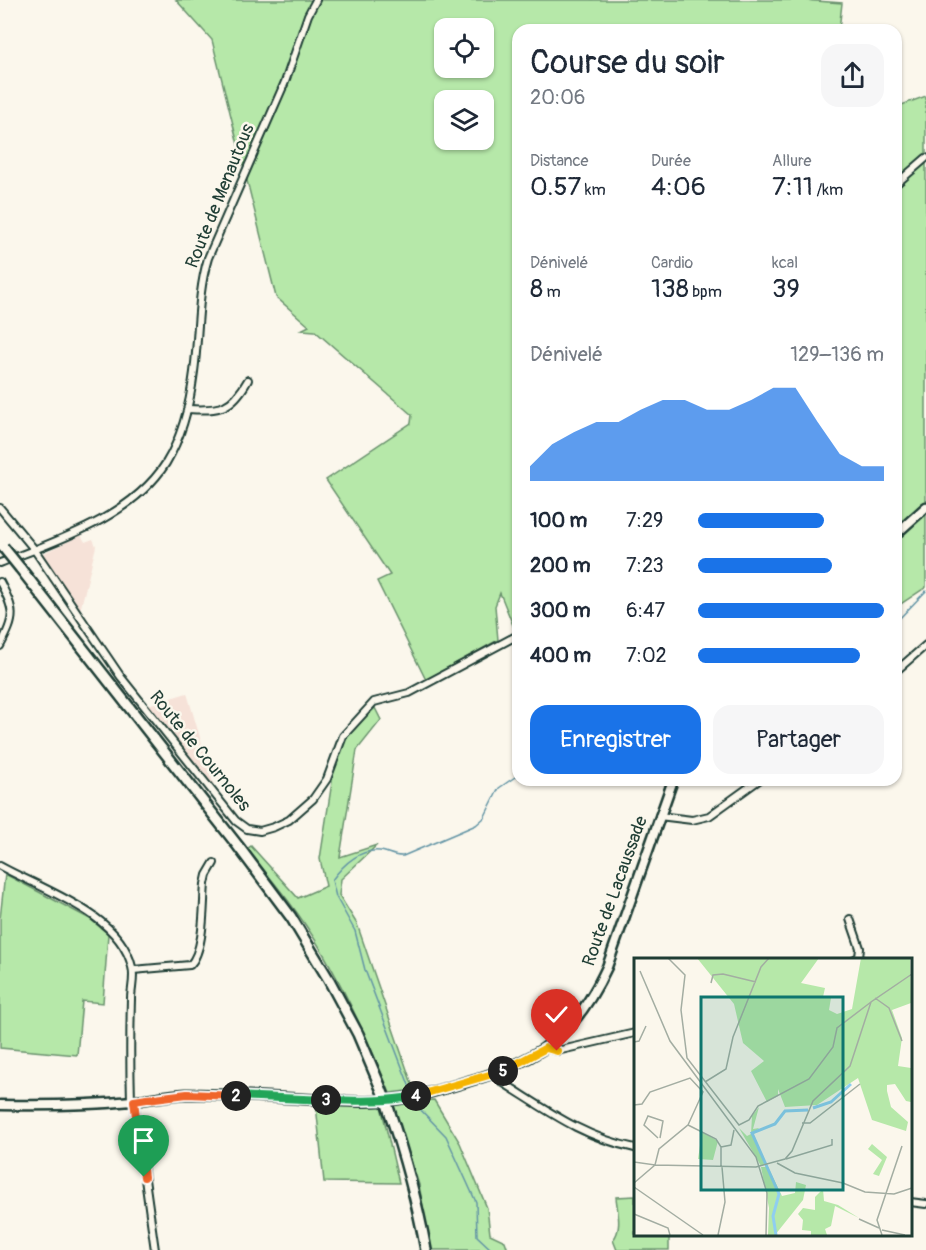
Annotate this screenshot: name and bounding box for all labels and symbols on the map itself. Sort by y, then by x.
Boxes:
street label: Route de Menautous [181,120,259,272]
street label: Route de Cournoles [144,686,256,816]
street label: Route de Lacaussade [577,813,653,969]
inset map [634,958,911,1235]
pin [531,989,582,1051]
pin: 5 [488,1056,518,1086]
pin: 2 [221,1081,251,1111]
pin: 4 [401,1081,431,1111]
pin: 3 [311,1085,341,1115]
pin [118,1115,169,1177]

